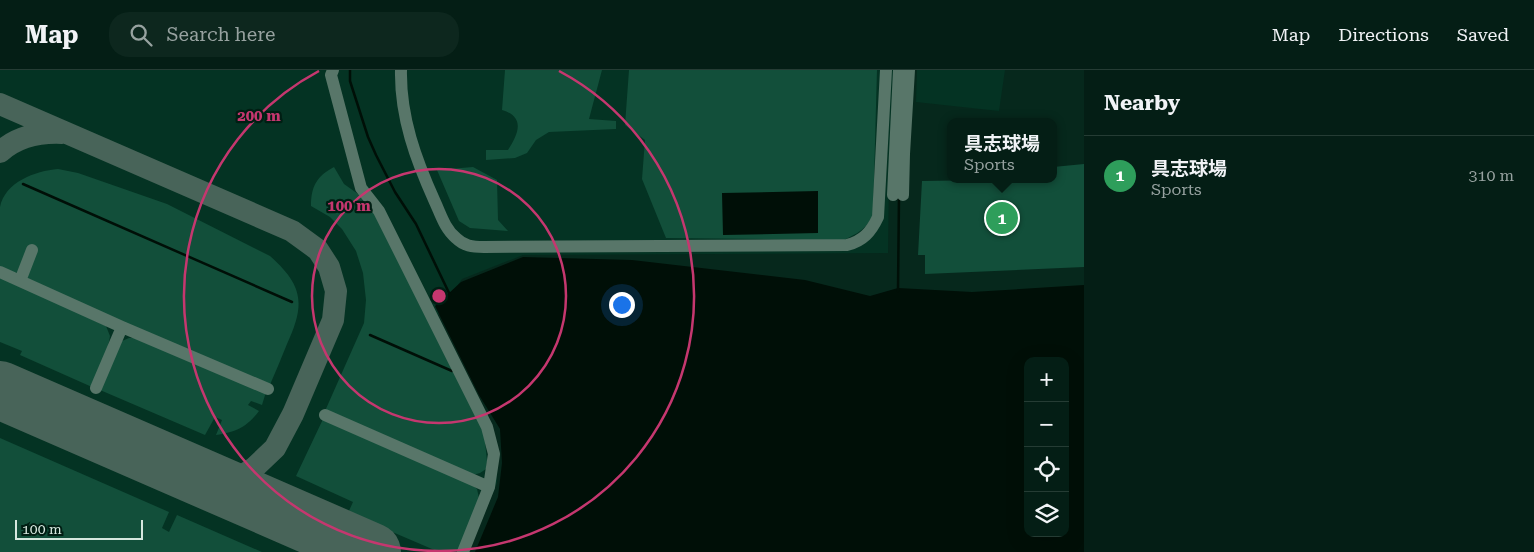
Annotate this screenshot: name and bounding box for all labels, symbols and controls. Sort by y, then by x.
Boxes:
search box [109,12,459,57]
text: Map [25,21,79,49]
icon: search [127,21,155,49]
text: Search here [167,23,275,46]
text: Map [1272,24,1310,45]
text: Directions [1338,24,1429,45]
text: Saved [1457,24,1509,45]
text: Nearby [1104,91,1180,115]
text: 200 m [237,107,281,125]
popup [947,118,1057,183]
text: 具志球場 [964,132,1040,155]
text: Sports [964,155,1015,174]
text: 具志球場 [1151,157,1227,180]
text: 1 [1116,166,1124,185]
text: 310 m [1468,166,1514,185]
text: Sports [1151,180,1202,199]
text: 100 m [327,197,371,215]
pin: 1 [986,199,1018,237]
centre of rings [430,287,448,305]
your location [609,292,635,318]
map controls [1024,357,1069,537]
button: + [1024,357,1069,402]
button: − [1024,402,1069,447]
button: locate [1024,447,1069,492]
button: layers [1024,492,1069,537]
scale bar [15,517,142,540]
text: 100 m [22,521,62,537]

